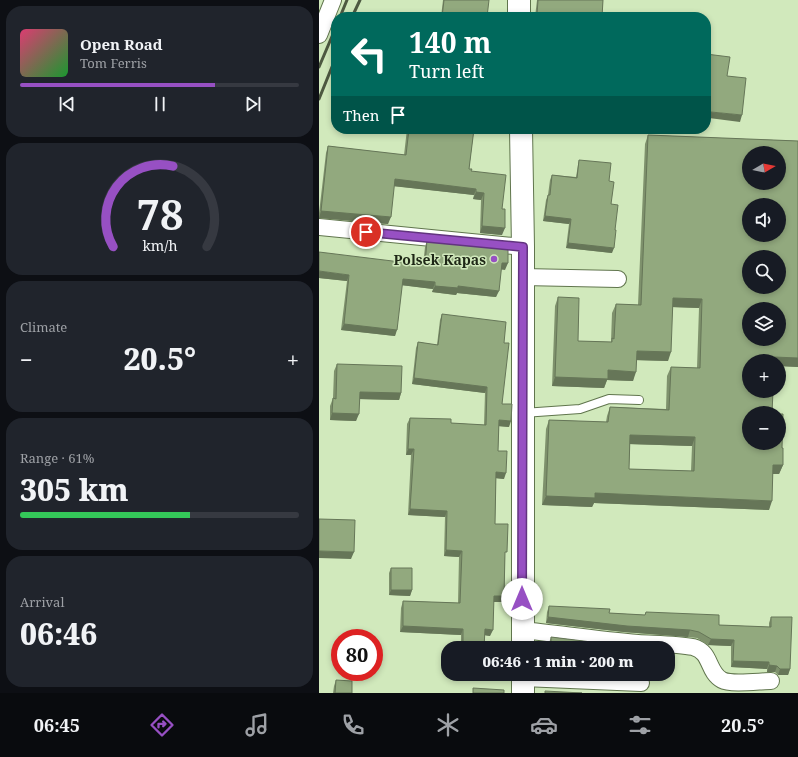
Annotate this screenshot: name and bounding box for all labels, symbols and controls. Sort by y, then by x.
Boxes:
text: 140 m [409,23,491,61]
icon: left [343,28,395,80]
text: Open Road [80,34,163,54]
text: Tom Ferris [80,54,147,72]
text: Turn left [409,59,484,83]
icon: previous [56,93,78,115]
icon: pause [149,93,171,115]
icon: next [242,93,264,115]
icon: arrive [387,104,409,126]
text: Then [343,105,379,125]
north arrow [742,146,786,190]
map controls [742,146,786,450]
text: 78 [136,186,183,242]
button: sound [742,198,786,242]
pin [349,215,383,249]
icon: arrive [355,221,377,243]
text: km/h [142,236,177,255]
place label: Polsek Kapas [393,250,486,269]
button: search [742,250,786,294]
marker: Polsek Kapas [489,254,499,264]
button: layers [742,302,786,346]
text: Climate [20,318,67,336]
text: 20.5° [124,338,196,379]
text: − [20,344,33,374]
text: + [287,344,299,374]
button: + [742,354,786,398]
button: − [742,406,786,450]
text: Range · 61% [20,449,94,467]
text: 305 km [20,469,129,510]
position arrow [501,578,543,620]
text: Arrival [20,593,64,611]
text: 06:46 [20,613,97,654]
speed limit sign: 80 [331,629,383,681]
text: 06:46 · 1 min · 200 m [482,651,634,671]
icon: directions [148,711,176,739]
icon: music [243,711,271,739]
icon: phone [339,711,367,739]
icon: climate [434,711,462,739]
icon: car [530,711,558,739]
icon: filters [626,711,654,739]
text: 06:45 [34,713,80,737]
text: 20.5° [721,713,764,737]

